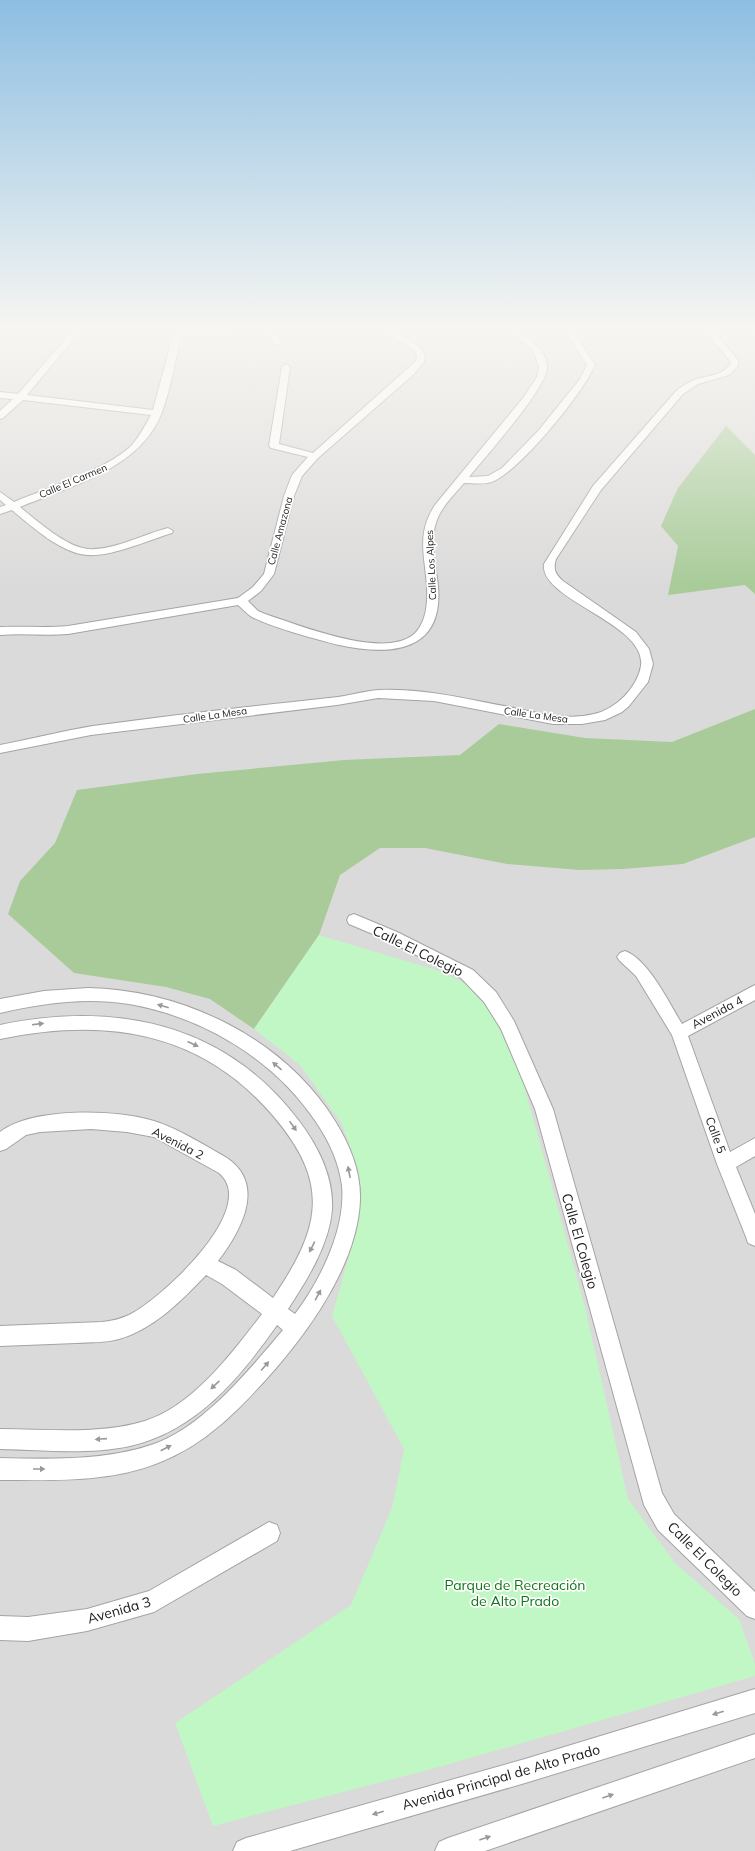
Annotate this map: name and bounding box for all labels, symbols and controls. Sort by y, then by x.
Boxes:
street label: Calle El Carmen [37,461,109,501]
street label: Calle Amazona [265,495,295,567]
street label: Calle Los Alpes [423,530,439,600]
street label: Calle La Mesa [182,704,248,726]
street label: Calle La Mesa [503,704,569,726]
street label: Calle El Colegio [370,921,466,981]
street label: Avenida 4 [689,992,745,1032]
one-way arrow [157,1003,169,1009]
one-way arrow [32,1021,44,1027]
one-way arrow [188,1041,199,1047]
one-way arrow [272,1061,283,1070]
street label: Calle 5 [702,1115,730,1155]
one-way arrow [289,1121,297,1131]
street label: Avenida 2 [150,1124,206,1162]
one-way arrow [345,1166,351,1178]
street label: Calle El Colegio [558,1191,602,1291]
one-way arrow [309,1241,316,1252]
one-way arrow [315,1289,321,1301]
one-way arrow [260,1361,269,1370]
one-way arrow [210,1380,220,1390]
one-way arrow [95,1435,107,1442]
one-way arrow [160,1445,172,1452]
one-way arrow [33,1466,46,1472]
street label: Calle El Colegio [664,1518,746,1600]
park label: Parque de Recreación de Alto Prado [444,1576,586,1610]
street label: Avenida 3 [85,1592,153,1628]
one-way arrow [711,1710,723,1716]
street label: Avenida Principal de Alto Prado [400,1740,602,1814]
one-way arrow [602,1793,614,1799]
one-way arrow [372,1810,384,1816]
one-way arrow [479,1835,491,1841]

